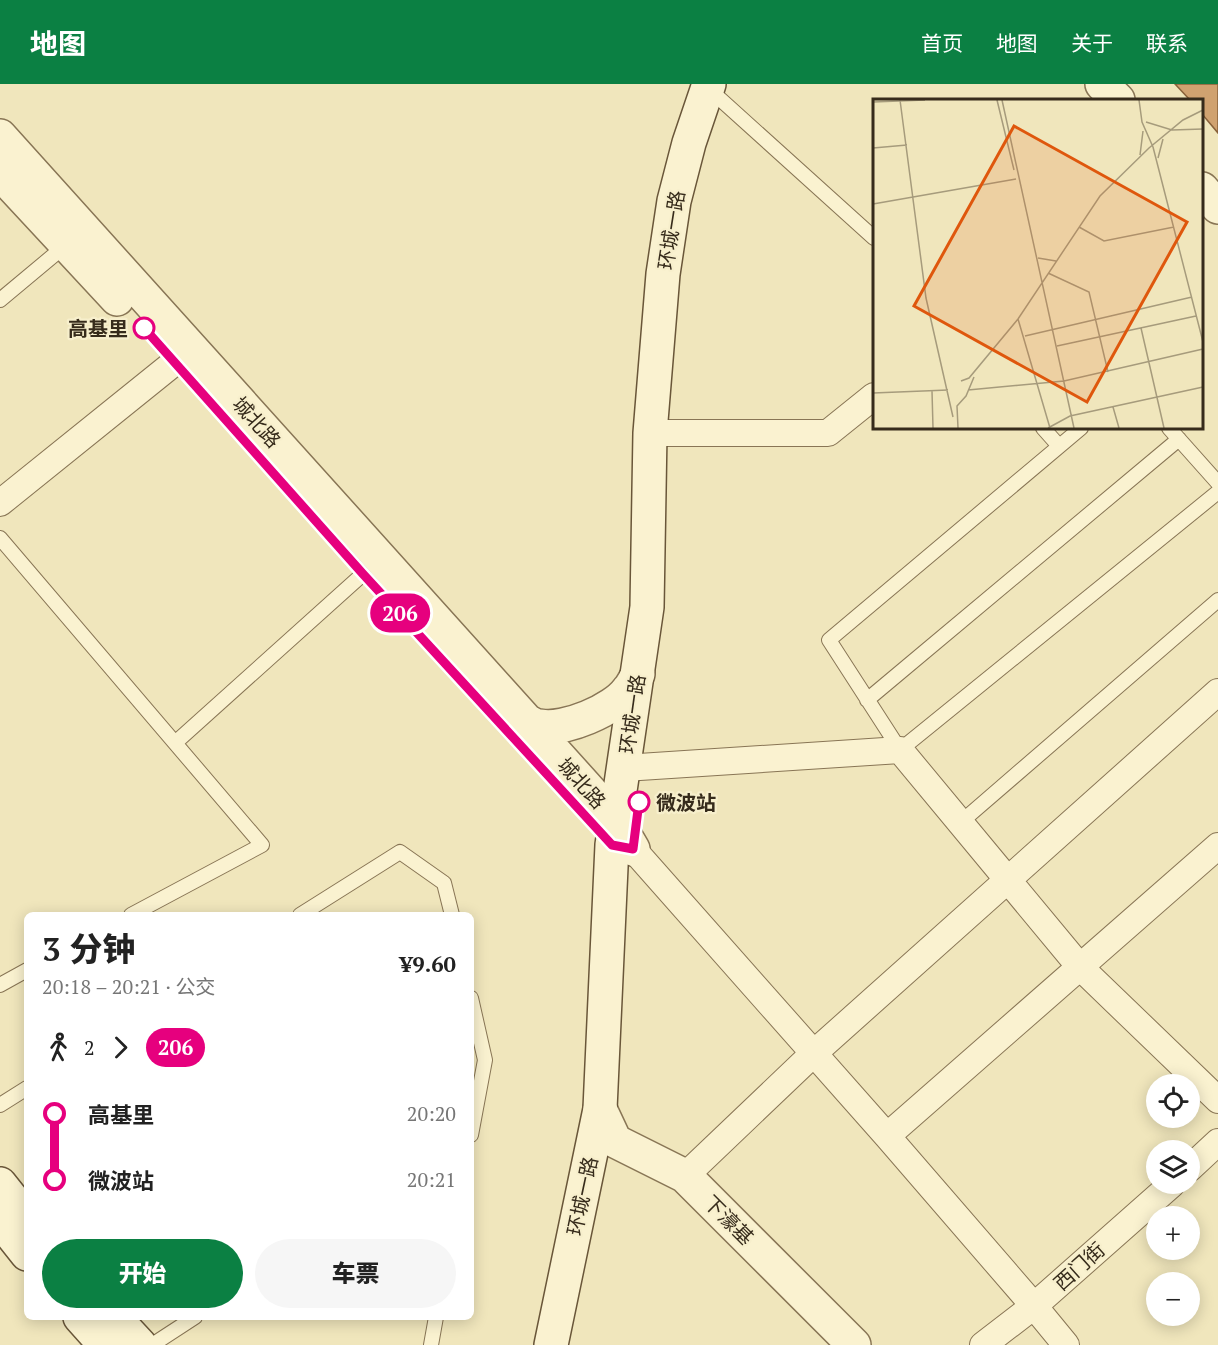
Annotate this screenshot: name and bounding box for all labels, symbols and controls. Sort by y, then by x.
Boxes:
text: 地图 [30,25,86,62]
text: 首页 [921,29,963,57]
text: 地图 [996,29,1038,57]
text: 关于 [1071,29,1113,57]
text: 联系 [1146,29,1188,57]
inset map [873,99,1203,429]
street label: 环城一路 [651,188,691,272]
place label: 高基里 [68,315,128,342]
marker: 高基里 [133,317,155,339]
street label: 城北路 [227,391,287,453]
line badge: 206 [366,594,434,632]
text: 206 [382,599,418,627]
street label: 环城一路 [613,673,651,755]
street label: 城北路 [552,752,612,814]
place label: 微波站 [656,789,716,816]
marker: 微波站 [628,791,650,813]
text: 3 分钟 [42,927,136,970]
text: ¥9.60 [400,949,456,978]
text: 20:18 – 20:21 · 公交 [42,973,216,1000]
icon: walk [42,1031,75,1064]
icon: forward [104,1031,137,1064]
text: 206 [158,1033,193,1061]
text: 2 [84,1034,95,1061]
map controls [1146,1074,1200,1326]
button: locate [1146,1074,1200,1128]
text: 高基里 [88,1100,154,1129]
text: 20:20 [407,1100,456,1127]
button: layers [1146,1140,1200,1194]
street label: 环城一路 [560,1154,604,1238]
text: 微波站 [88,1166,154,1195]
text: 20:21 [407,1166,456,1193]
street label: 下濠基 [698,1189,760,1251]
button: + [1146,1206,1200,1260]
street label: 西门街 [1048,1236,1110,1296]
button: 开始 [42,1239,243,1308]
button: 车票 [255,1239,456,1308]
button: − [1146,1272,1200,1326]

